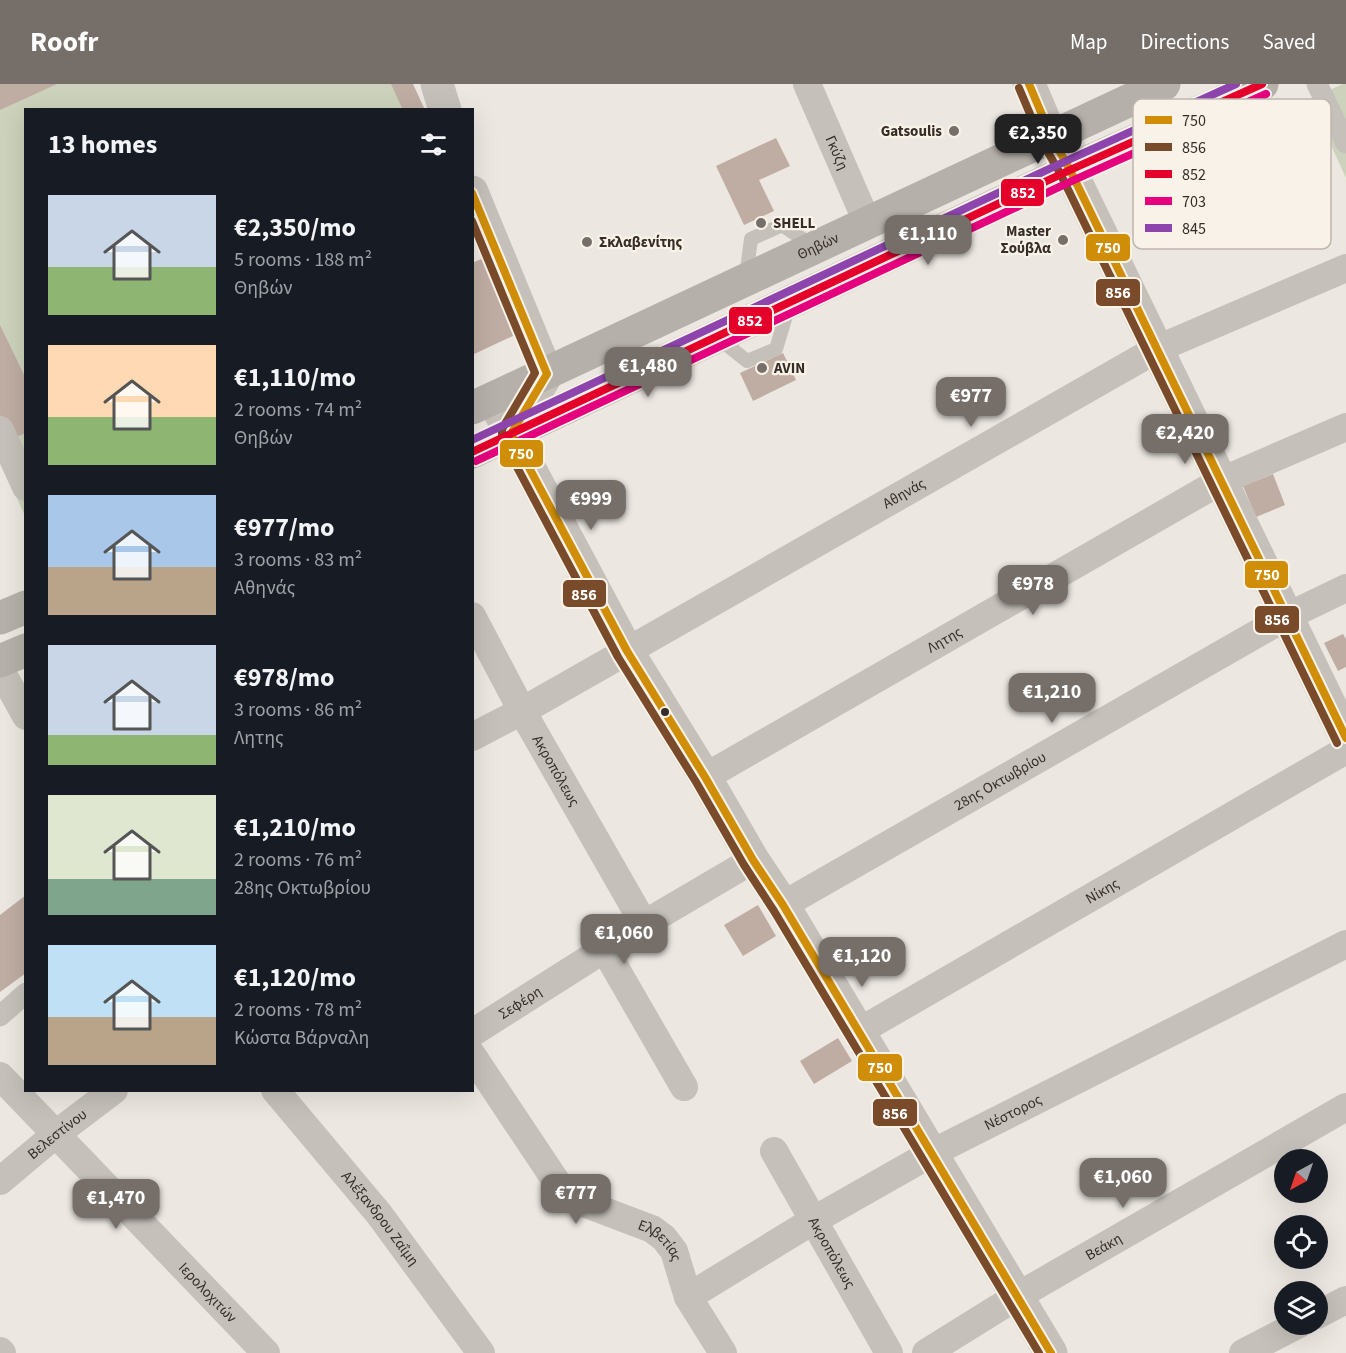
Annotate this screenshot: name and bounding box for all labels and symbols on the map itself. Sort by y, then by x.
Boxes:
legend [1133,99,1331,249]
text: 750 [1182,110,1206,132]
pin: €2,350 [989,114,1087,165]
place label: Gatsoulis [881,121,942,142]
marker: Gatsoulis [947,124,961,138]
street label: Γκύζη [820,132,854,173]
text: 856 [1182,137,1206,159]
text: 852 [1182,164,1206,186]
line badge: 852 [1000,178,1045,207]
text: 852 [1010,182,1036,204]
text: 703 [1182,191,1206,213]
place label: SHELL [773,213,815,234]
pin: €1,110 [879,215,977,266]
marker: SHELL [754,216,768,230]
text: 845 [1182,218,1206,240]
place label: Master Σούβλα [1001,221,1051,259]
street label: Θηβών [794,227,842,265]
place label: Σκλαβενίτης [599,232,682,253]
marker: Master Σούβλα [1056,233,1070,247]
line badge: 750 [1085,233,1131,262]
marker: Σκλαβενίτης [580,235,594,249]
text: 750 [1095,237,1121,259]
line badge: 856 [1095,278,1141,307]
text: 856 [1105,282,1131,304]
line badge: 852 [728,306,773,335]
text: 852 [737,310,763,332]
pin: €1,480 [599,347,697,398]
place label: AVIN [773,358,805,379]
marker: AVIN [755,361,769,375]
pin: €977 [935,377,1007,428]
pin: €2,420 [1136,414,1234,465]
line badge: 750 [499,439,544,468]
text: 750 [508,443,534,465]
street label: Αθηνάς [879,472,930,514]
pin: €999 [555,480,627,531]
line badge: 750 [1244,560,1289,589]
text: 750 [1254,564,1280,586]
pin: €978 [997,565,1069,616]
line badge: 856 [562,579,607,608]
text: 856 [571,584,597,606]
line badge: 856 [1254,605,1300,634]
text: 856 [1264,609,1290,631]
street label: Λητης [923,621,966,658]
pin: €1,210 [1003,673,1101,724]
unlabelled marker [659,706,671,718]
street label: Ακροπόλεως [527,731,585,811]
street label: 28ης Οκτωβρίου [950,746,1050,815]
street label: Νίκης [1081,873,1123,909]
pin: €1,060 [575,914,673,965]
pin: €1,120 [813,937,911,988]
street label: Σεφέρη [494,981,546,1024]
line badge: 750 [857,1053,903,1082]
text: 750 [867,1057,893,1079]
street label: Νέστορος [981,1089,1046,1135]
line badge: 856 [872,1098,918,1127]
text: 856 [882,1103,908,1125]
street label: Βελεστίνου [23,1104,91,1164]
north arrow [1274,1149,1328,1203]
pin: €1,060 [1074,1158,1172,1209]
street label: Αλέξανδρου Ζαΐμη [337,1166,424,1270]
pin: €777 [540,1174,612,1225]
pin: €1,470 [67,1179,165,1230]
street label: Ακροπόλεως [803,1213,861,1293]
street label: Ελβετίας [635,1214,687,1264]
street label: Βεάκη [1081,1228,1126,1266]
street label: Ιερολοχιτών [174,1257,242,1327]

